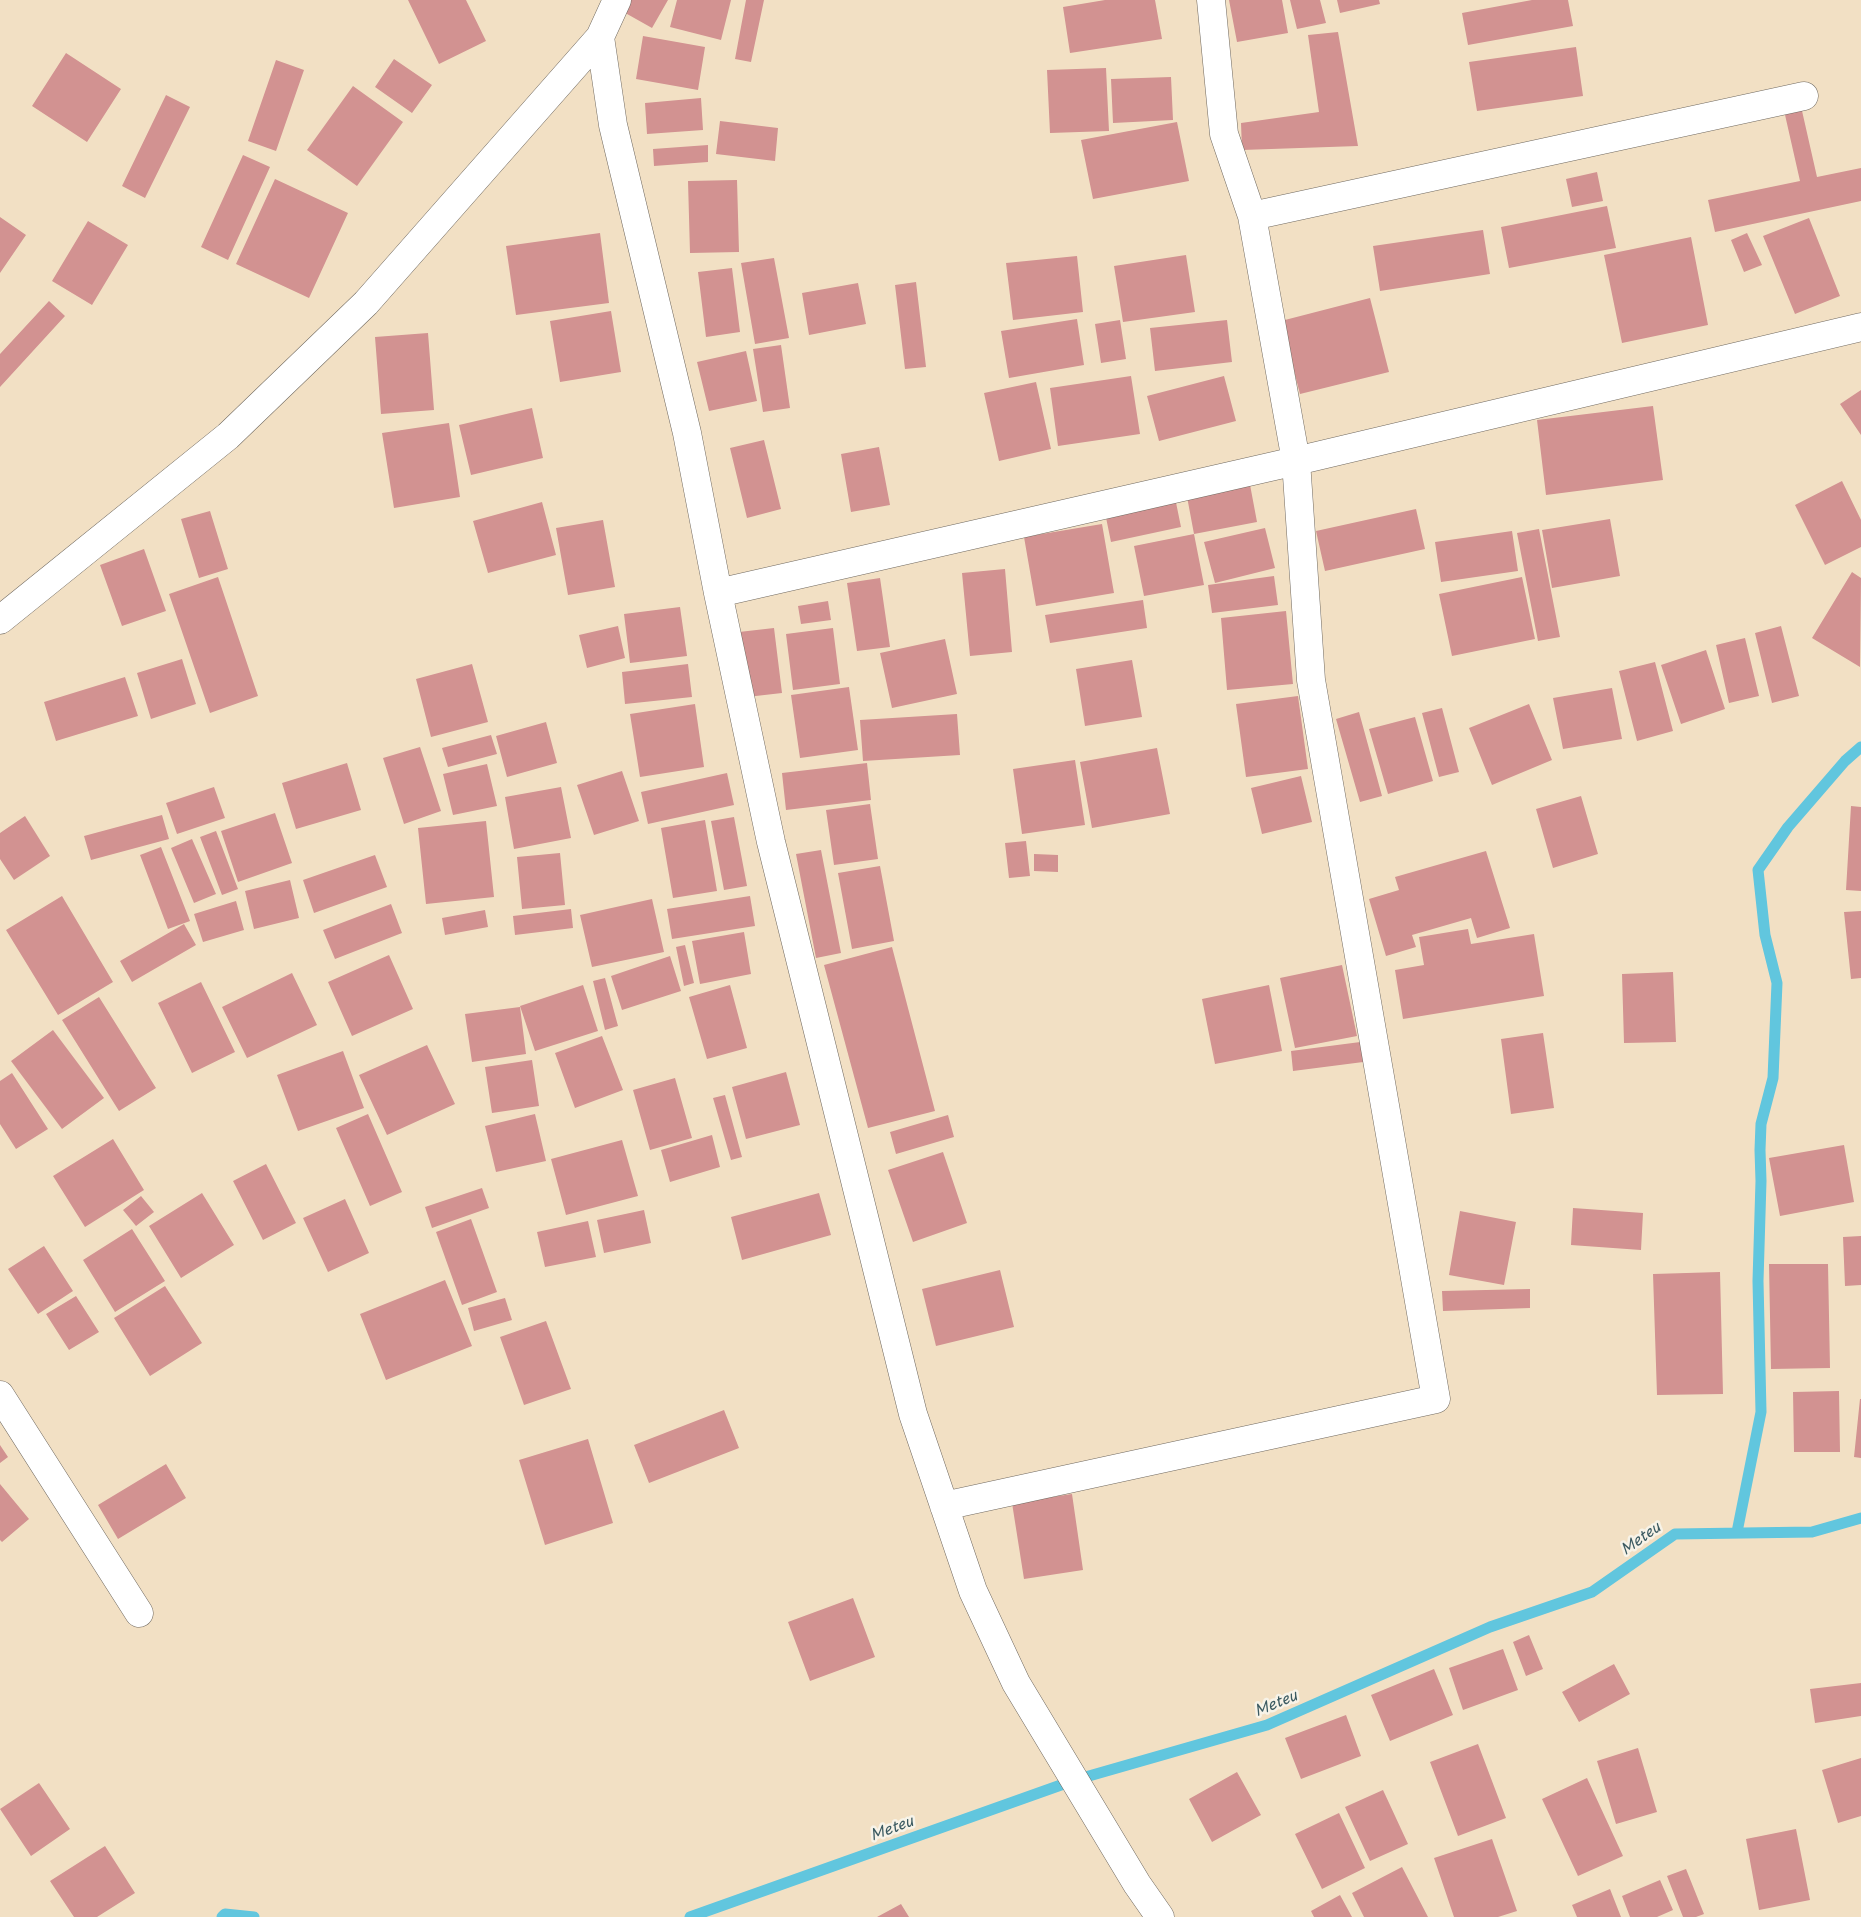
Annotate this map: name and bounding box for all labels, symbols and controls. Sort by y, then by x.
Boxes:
water label: Meteu [1618,1519,1664,1559]
water label: Meteu [1252,1687,1300,1721]
water label: Meteu [868,1813,916,1845]

